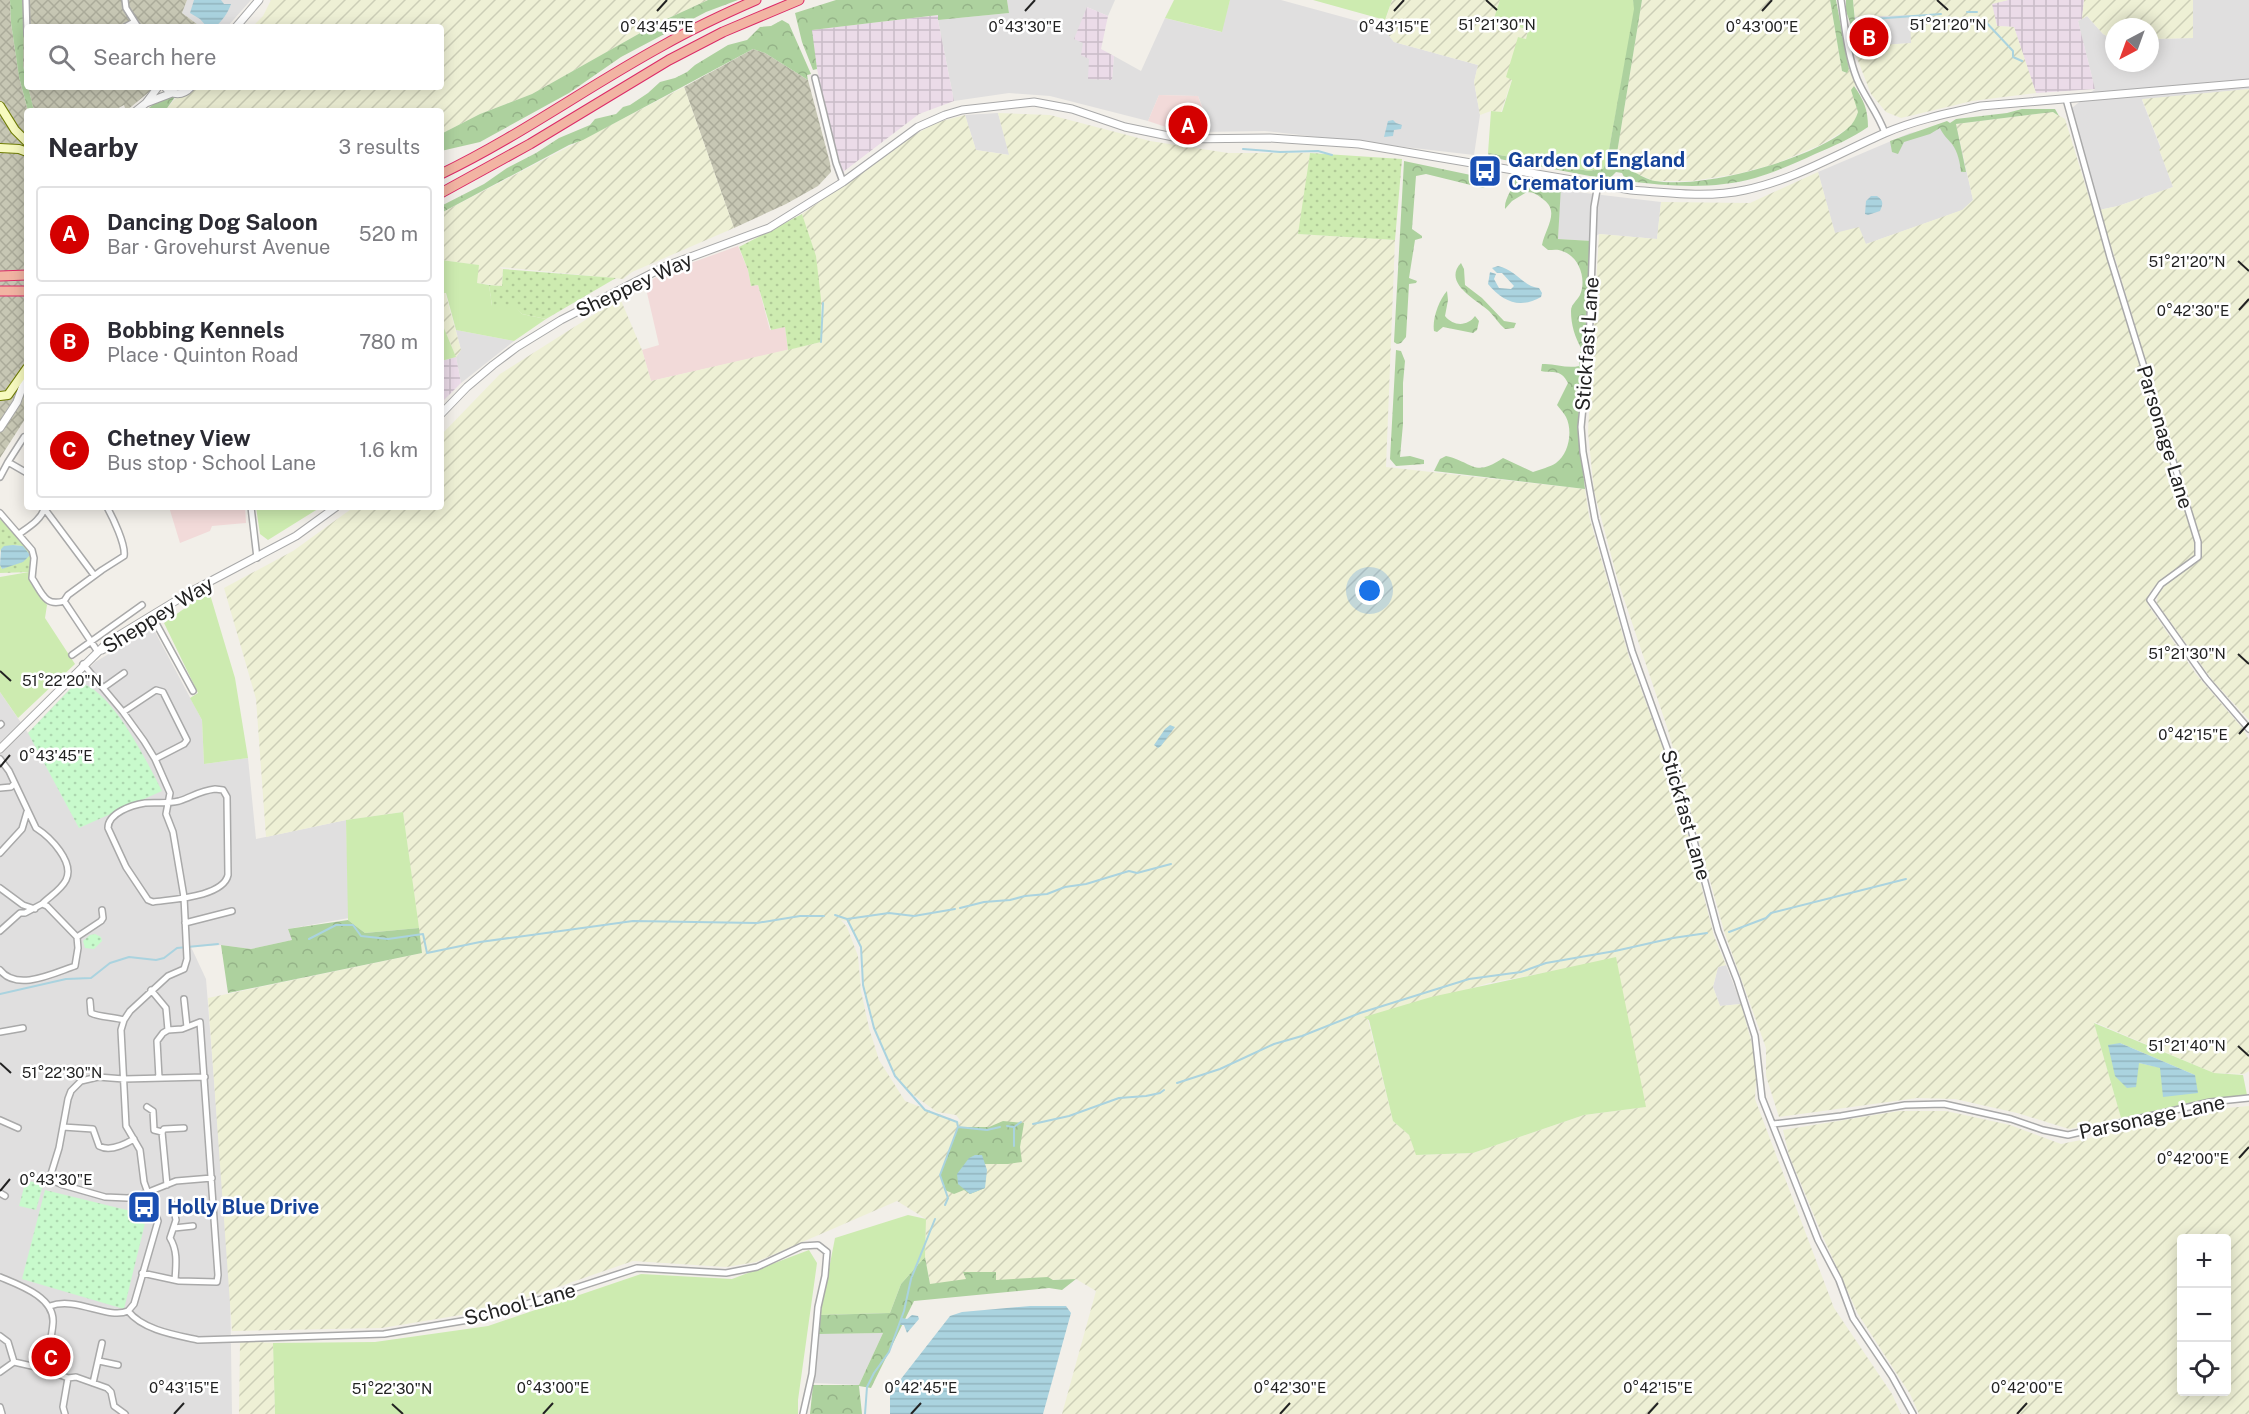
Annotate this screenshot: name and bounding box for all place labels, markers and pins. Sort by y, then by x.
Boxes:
pin: B [1850,15,1888,60]
pin: A [1168,102,1208,148]
place label: Garden of England Crematorium [1508,148,1685,195]
bus stop icon: Garden of England Crematorium [1467,153,1503,189]
bus stop icon: Holly Blue Drive [126,1189,162,1225]
place label: Holly Blue Drive [167,1195,319,1219]
pin: C [32,1334,70,1380]

